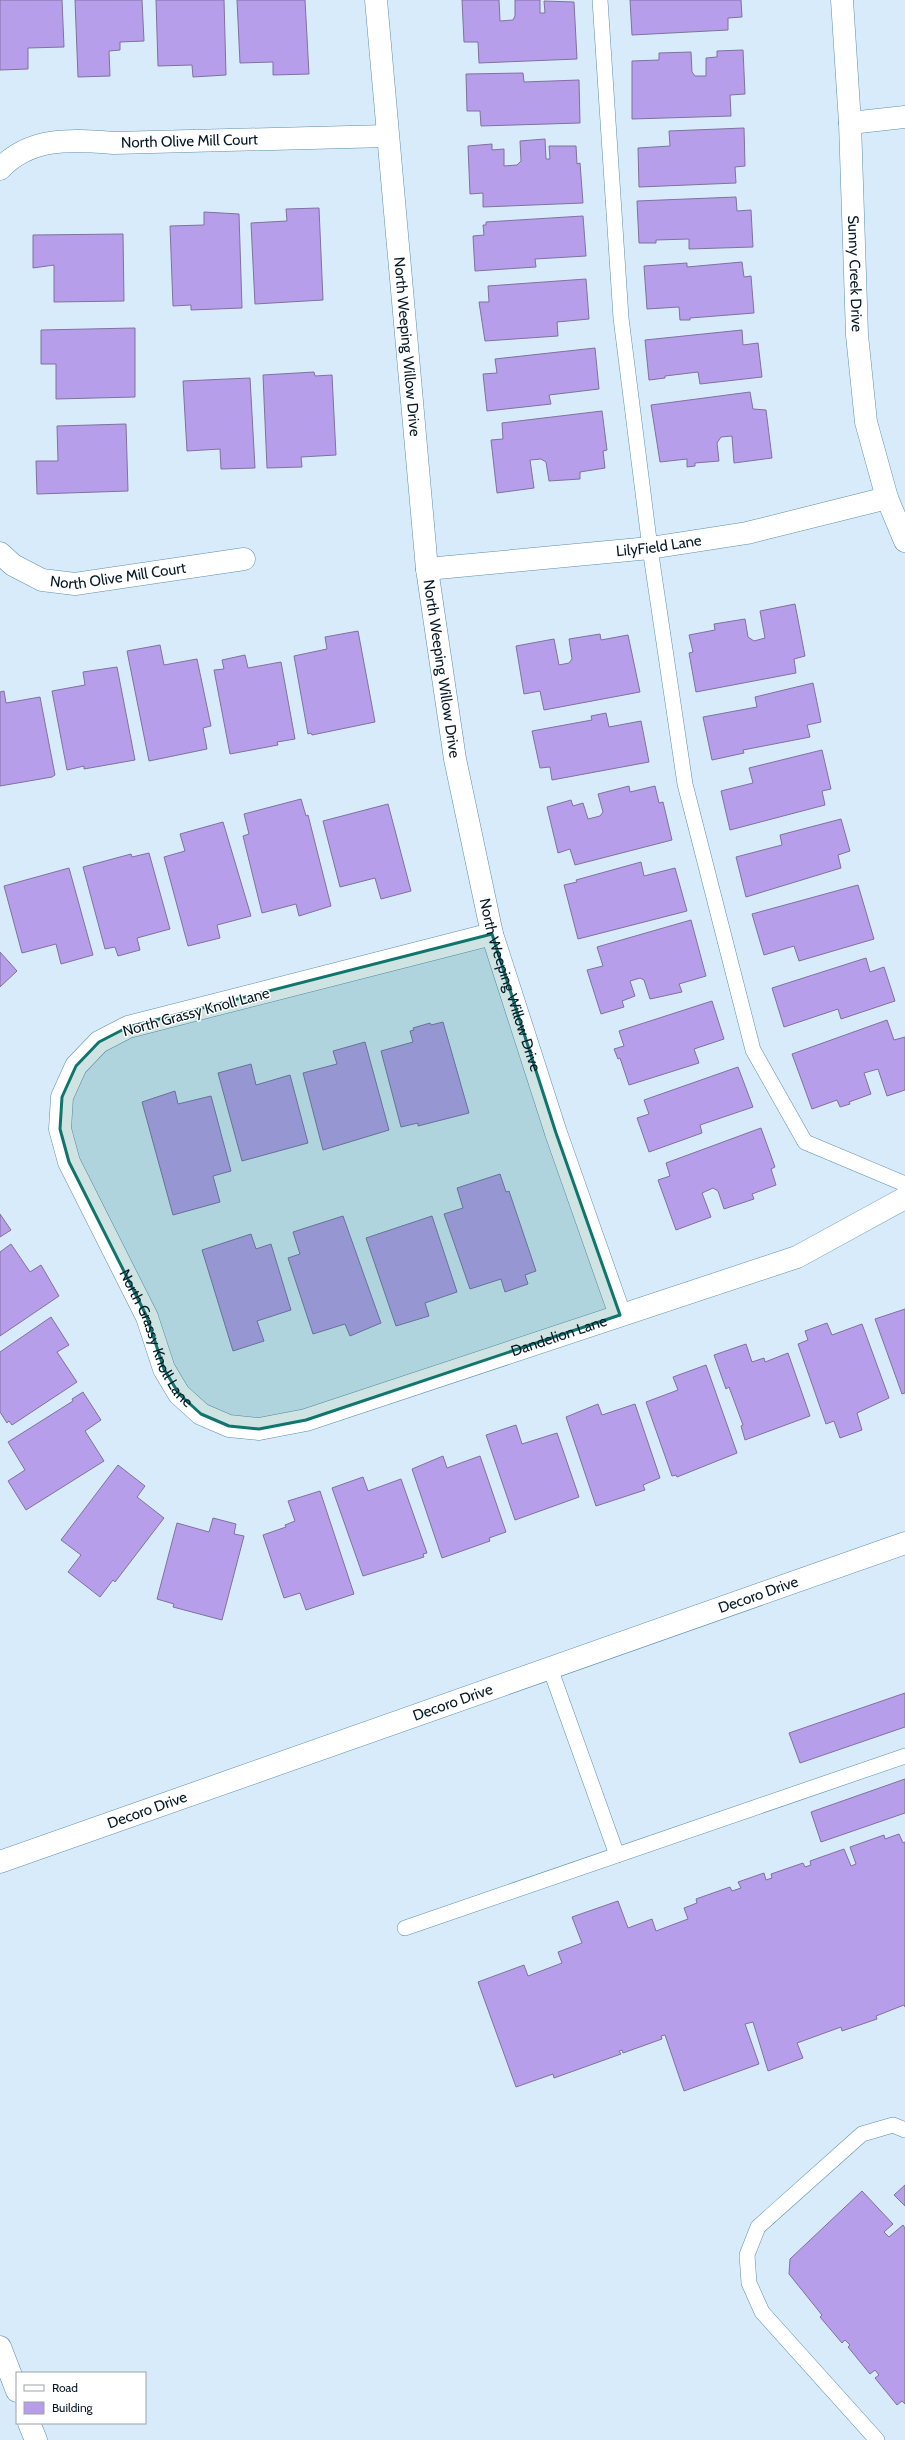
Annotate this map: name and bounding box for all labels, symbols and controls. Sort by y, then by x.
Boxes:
street label: North Olive Mill Court [121,130,258,152]
street label: Sunny Creek Drive [844,215,866,333]
street label: North Weeping Willow Drive [390,256,424,437]
street label: LilyField Lane [615,531,703,560]
street label: North Olive Mill Court [49,559,187,593]
street label: North Weeping Willow Drive [420,578,464,759]
street label: North Weeping Willow Drive [476,897,545,1074]
street label: North Grassy Knoll Lane [121,984,272,1040]
street label: North Grassy Knoll Lane [116,1266,197,1411]
street label: Dandelion Lane [509,1312,610,1360]
street label: Decoro Drive [716,1572,801,1617]
street label: Decoro Drive [410,1680,495,1725]
street label: Decoro Drive [105,1788,190,1832]
legend [16,2372,146,2424]
text: Road [52,2380,78,2395]
text: Building [52,2400,94,2415]

